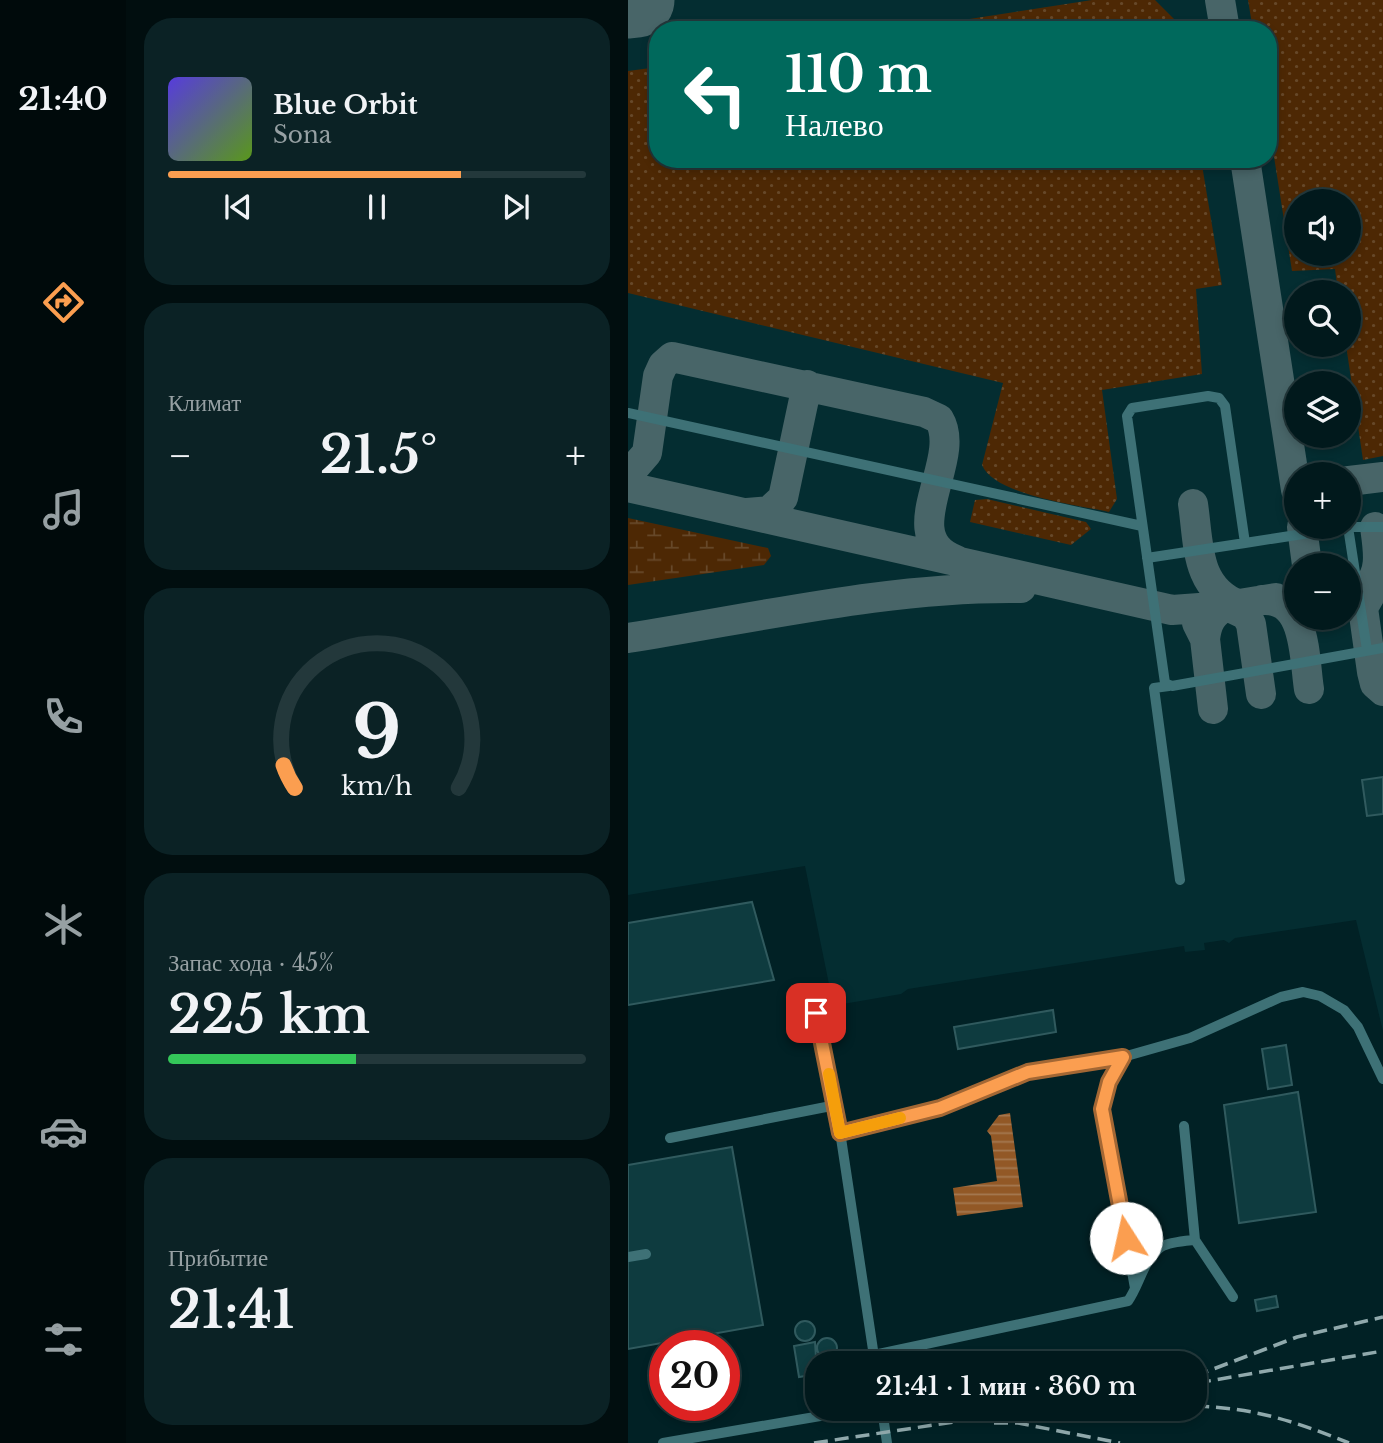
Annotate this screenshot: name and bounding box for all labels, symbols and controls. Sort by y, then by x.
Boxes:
text: 110 m [785,44,932,105]
icon: left [670,49,761,140]
text: 21:40 [18,79,108,119]
text: Blue Orbit [273,89,418,121]
text: Налево [785,105,884,145]
text: Sona [273,121,331,149]
icon: previous [219,188,257,226]
icon: pause [358,188,396,226]
icon: next [497,188,535,226]
map controls [1284,189,1361,630]
button: sound [1284,189,1361,266]
icon: directions [39,278,88,327]
button: search [1284,280,1361,357]
button: layers [1284,371,1361,448]
text: Климат [168,389,241,417]
text: 21.5° [320,423,437,487]
text: − [168,432,192,479]
text: + [565,432,586,479]
button: + [1284,462,1361,539]
icon: music [39,485,88,534]
button: − [1284,553,1361,630]
text: 9 [352,687,402,778]
icon: phone [39,692,88,741]
text: km/h [342,770,412,801]
icon: climate [39,900,88,949]
text: Запас хода · 45% [168,949,334,977]
text: 225 km [168,983,370,1047]
pin [786,983,846,1043]
icon: arrive [797,994,835,1032]
icon: car [39,1107,88,1156]
position arrow [1089,1201,1163,1275]
text: Прибытие [168,1244,268,1272]
text: 21:41 [168,1278,295,1342]
icon: filters [39,1315,88,1364]
speed limit sign: 20 [649,1330,740,1421]
text: 21:41 · 1 мин · 360 m [875,1370,1137,1402]

